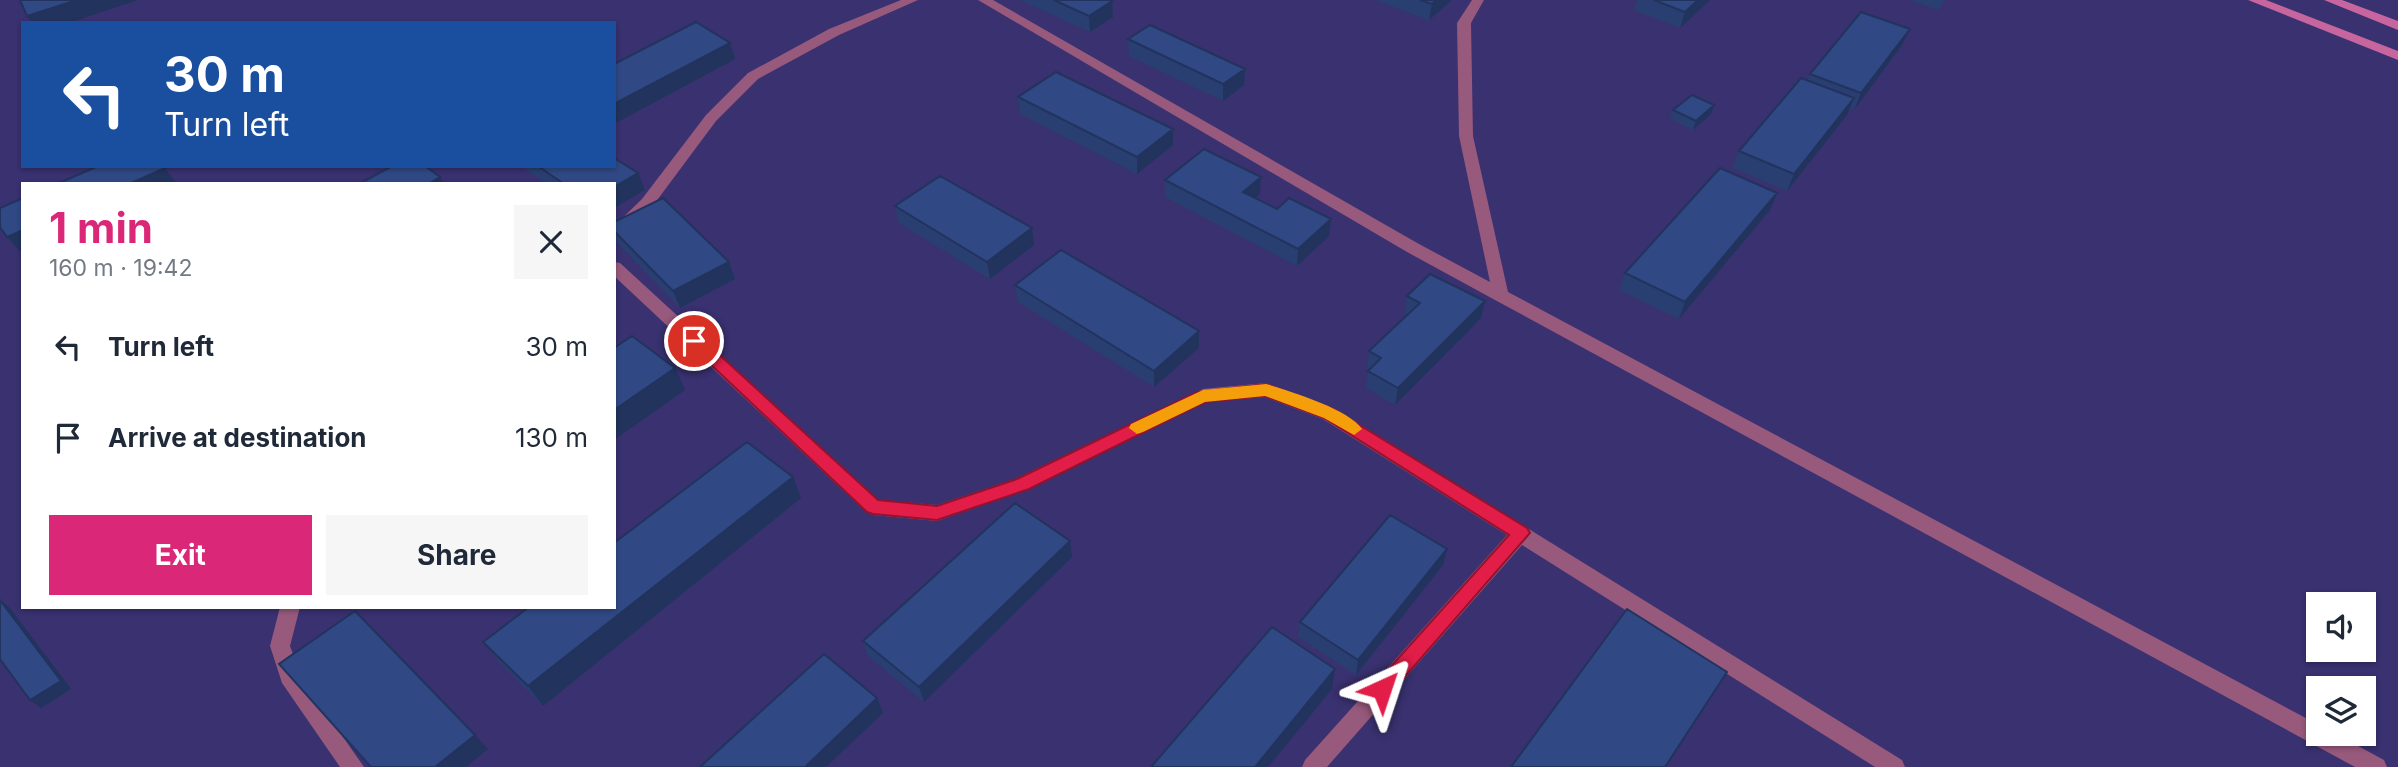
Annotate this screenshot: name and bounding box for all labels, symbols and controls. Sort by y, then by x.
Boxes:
text: 30 m [164,45,285,104]
icon: left [49,49,140,140]
text: Turn left [164,105,289,144]
text: 1 min [49,202,153,253]
button: close [514,205,588,279]
text: 160 m · 19:42 [49,254,192,282]
pin [664,311,724,371]
icon: arrive [675,322,713,360]
icon: left [49,328,87,366]
text: Turn left [108,331,214,362]
text: 30 m [525,331,588,362]
icon: arrive [49,419,87,457]
text: Arrive at destination [108,422,367,453]
text: 130 m [515,422,588,453]
button: Exit [49,515,312,595]
button: Share [326,515,588,595]
map controls [2306,592,2376,746]
button: sound [2306,592,2376,662]
position arrow [1345,652,1419,726]
button: layers [2306,676,2376,746]

